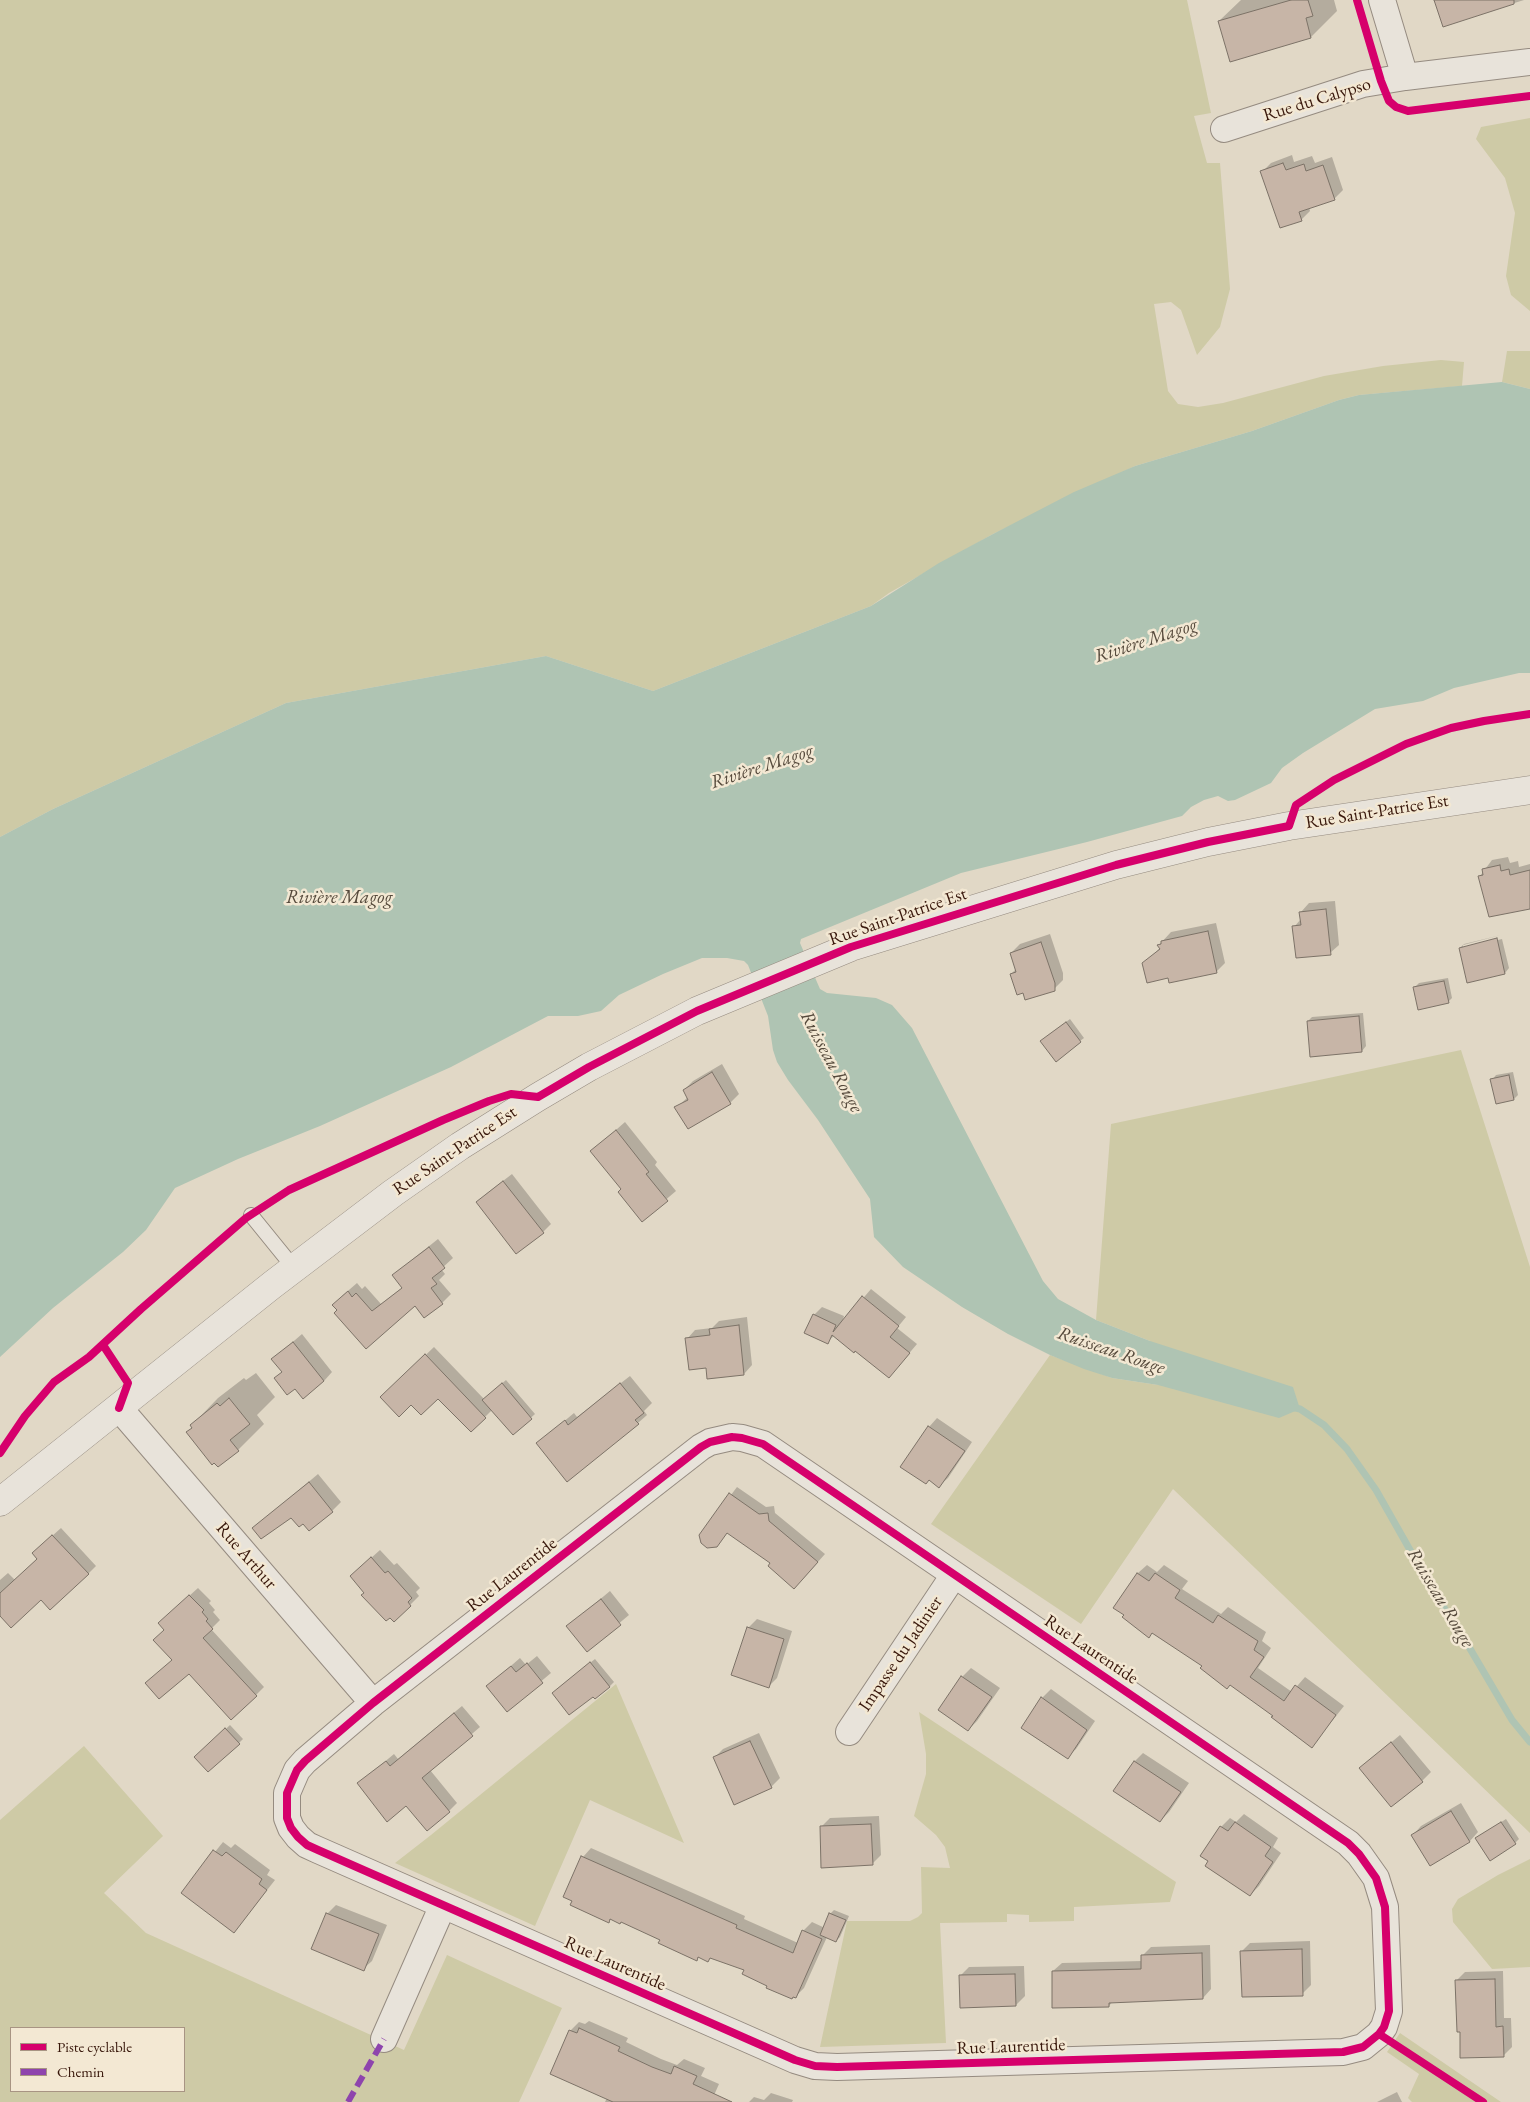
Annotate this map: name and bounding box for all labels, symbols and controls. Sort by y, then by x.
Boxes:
street label: Rue du Calypso [1261,73,1373,127]
water label: Rivière Magog [1092,614,1200,668]
water label: Rivière Magog [708,740,816,794]
street label: Rue Saint-Patrice Est [1304,790,1450,834]
street label: Rue Saint-Patrice Est [826,883,970,951]
water label: Rivière Magog [286,887,392,909]
water label: Ruisseau Rouge [795,1007,867,1117]
street label: Rue Saint-Patrice Est [389,1102,521,1200]
water label: Ruisseau Rouge [1054,1322,1168,1380]
street label: Rue Arthur [211,1518,281,1594]
street label: Rue Laurentide [462,1533,562,1617]
water label: Ruisseau Rouge [1401,1544,1479,1652]
street label: Impasse du Jadinier [854,1592,948,1716]
street label: Rue Laurentide [1040,1611,1142,1689]
street label: Rue Laurentide [561,1932,669,1996]
legend [10,2027,185,2092]
street label: Rue Laurentide [956,2034,1066,2060]
text: Piste cyclable [57,2037,132,2056]
text: Chemin [57,2062,105,2081]

